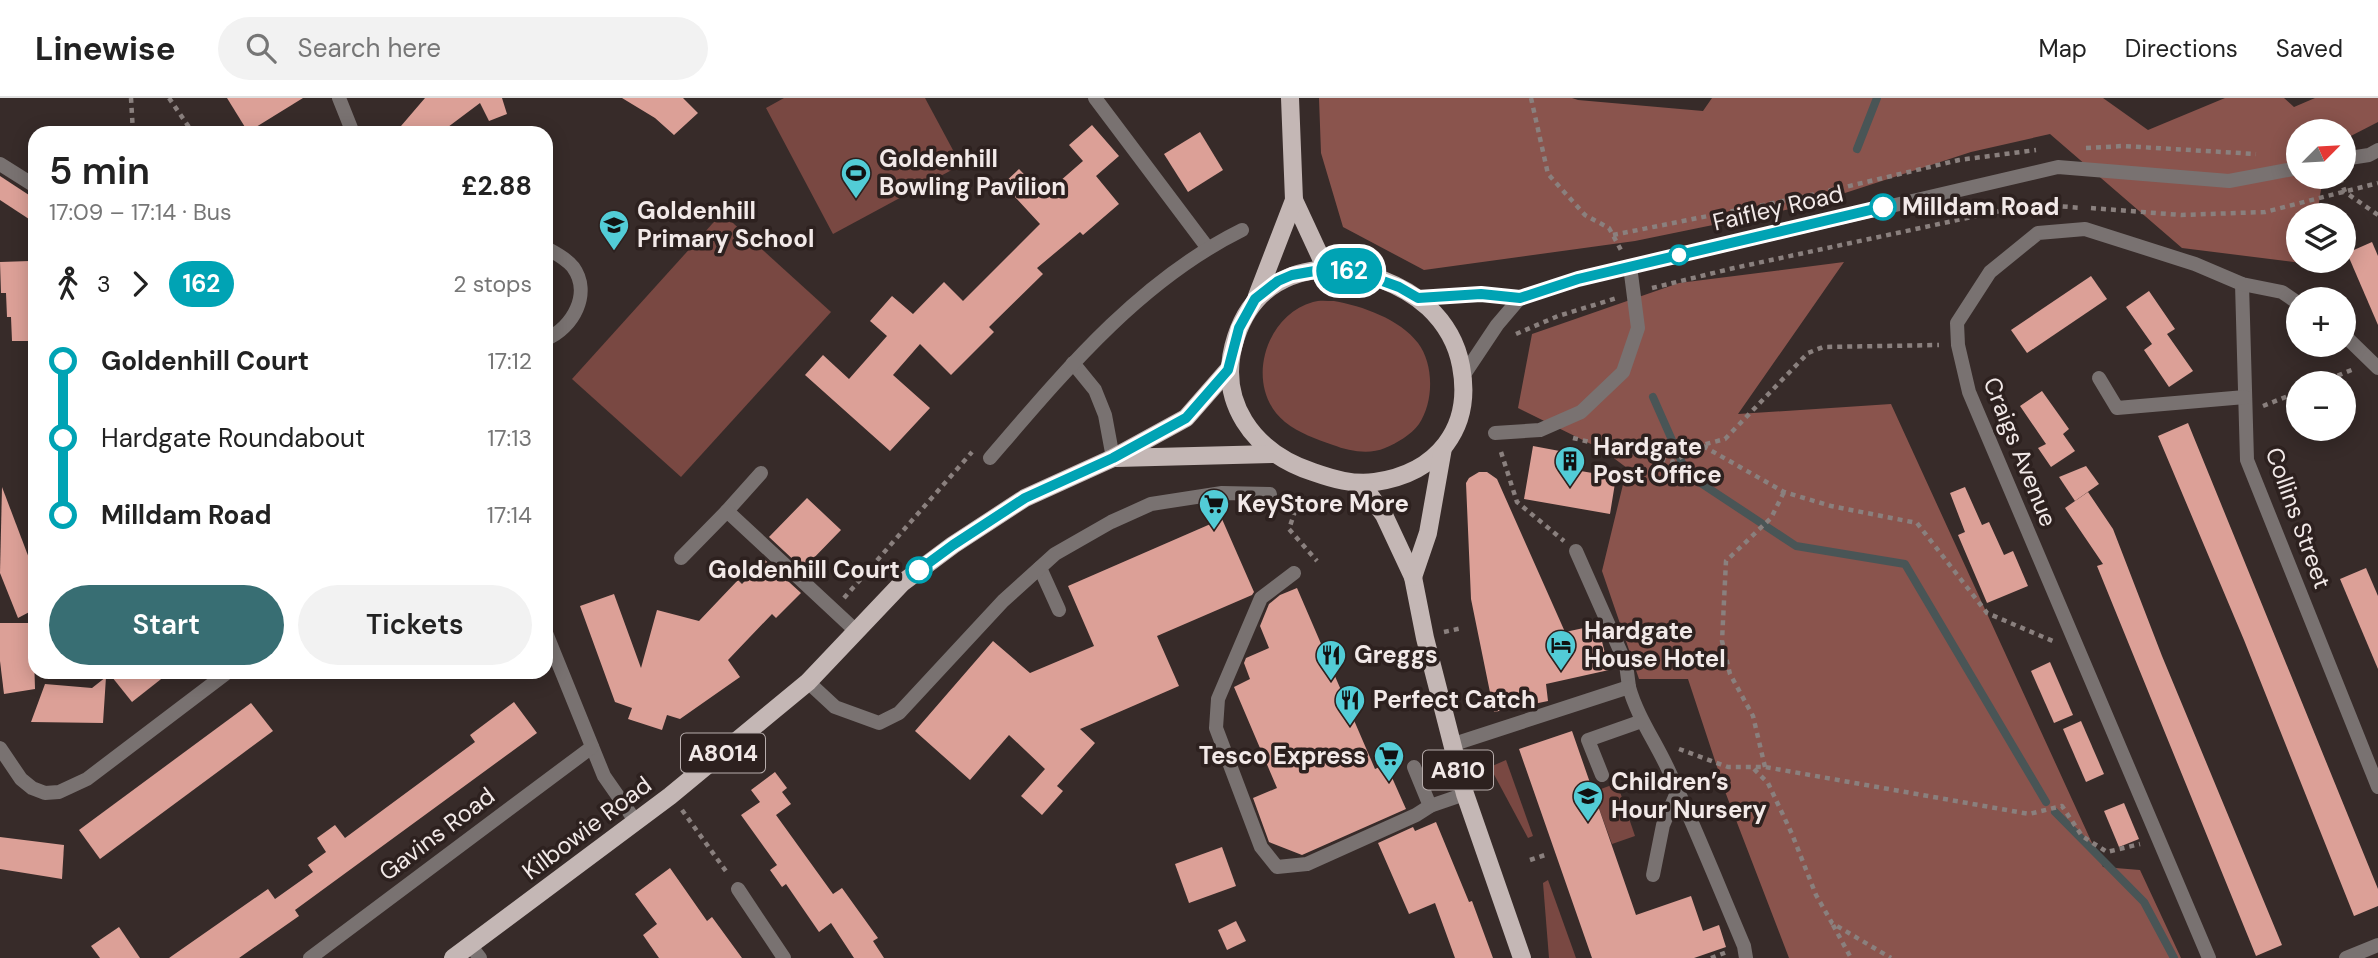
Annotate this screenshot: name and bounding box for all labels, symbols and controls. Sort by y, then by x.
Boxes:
search box [218,17,708,80]
text: Linewise [35,27,176,70]
icon: search [242,29,280,67]
text: Search here [298,31,441,65]
text: Map [2039,33,2087,64]
text: Directions [2125,33,2238,64]
text: Saved [2276,33,2343,64]
north arrow [2286,119,2356,189]
map controls [2286,119,2356,441]
place label: Goldenhill Bowling Pavilion [879,143,1066,202]
text: 5 min [49,146,150,196]
sports icon: Goldenhill Bowling Pavilion [839,156,873,200]
text: £2.88 [461,169,532,203]
street label: Faifley Road [1710,177,1846,238]
place label: Milldam Road [1902,191,2060,222]
marker: Milldam Road [1870,194,1896,220]
place label: Goldenhill Primary School [637,195,814,254]
text: 17:09 – 17:14 · Bus [49,197,232,227]
button: layers [2286,203,2356,273]
school or university icon: Goldenhill Primary School [597,208,631,252]
unlabelled marker [1669,245,1689,265]
line badge: 162 [1309,248,1389,294]
text: 162 [1330,255,1368,286]
icon: walk [49,265,87,303]
icon: forward [121,265,159,303]
text: 162 [183,268,220,299]
text: 3 [97,269,111,299]
text: 2 stops [453,269,532,299]
button: + [2286,287,2356,357]
text: Goldenhill Court [101,344,309,378]
text: 17:12 [487,346,532,376]
button: − [2286,371,2356,441]
street label: Craigs Avenue [1976,373,2064,531]
text: Hardgate Roundabout [101,421,365,455]
text: 17:13 [487,423,532,453]
place label: Hardgate Post Office [1593,431,1722,490]
street label: Collins Street [2259,443,2338,593]
building icon: Hardgate Post Office [1553,444,1587,488]
supermarket icon: KeyStore More [1197,487,1231,531]
place label: KeyStore More [1237,488,1409,519]
text: Milldam Road [101,498,272,532]
text: 17:14 [487,500,532,530]
place label: Goldenhill Court [708,554,900,585]
marker: Goldenhill Court [906,557,932,583]
button: Start [49,585,284,665]
button: Tickets [298,585,532,665]
place label: Hardgate House Hotel [1584,615,1726,674]
hotel icon: Hardgate House Hotel [1544,628,1578,672]
restaurant icon: Greggs [1314,638,1348,682]
place label: Greggs [1354,639,1438,670]
restaurant icon: Perfect Catch [1333,683,1367,727]
place label: Perfect Catch [1373,684,1536,715]
road number: A8014 [681,734,765,772]
supermarket icon: Tesco Express [1372,739,1406,783]
place label: Tesco Express [1199,740,1366,771]
road number: A810 [1423,750,1493,790]
place label: Children’s Hour Nursery [1611,766,1767,825]
street label: Kilbowie Road [516,769,657,886]
school or university icon: Children’s Hour Nursery [1571,779,1605,823]
street label: Gavins Road [373,780,501,887]

